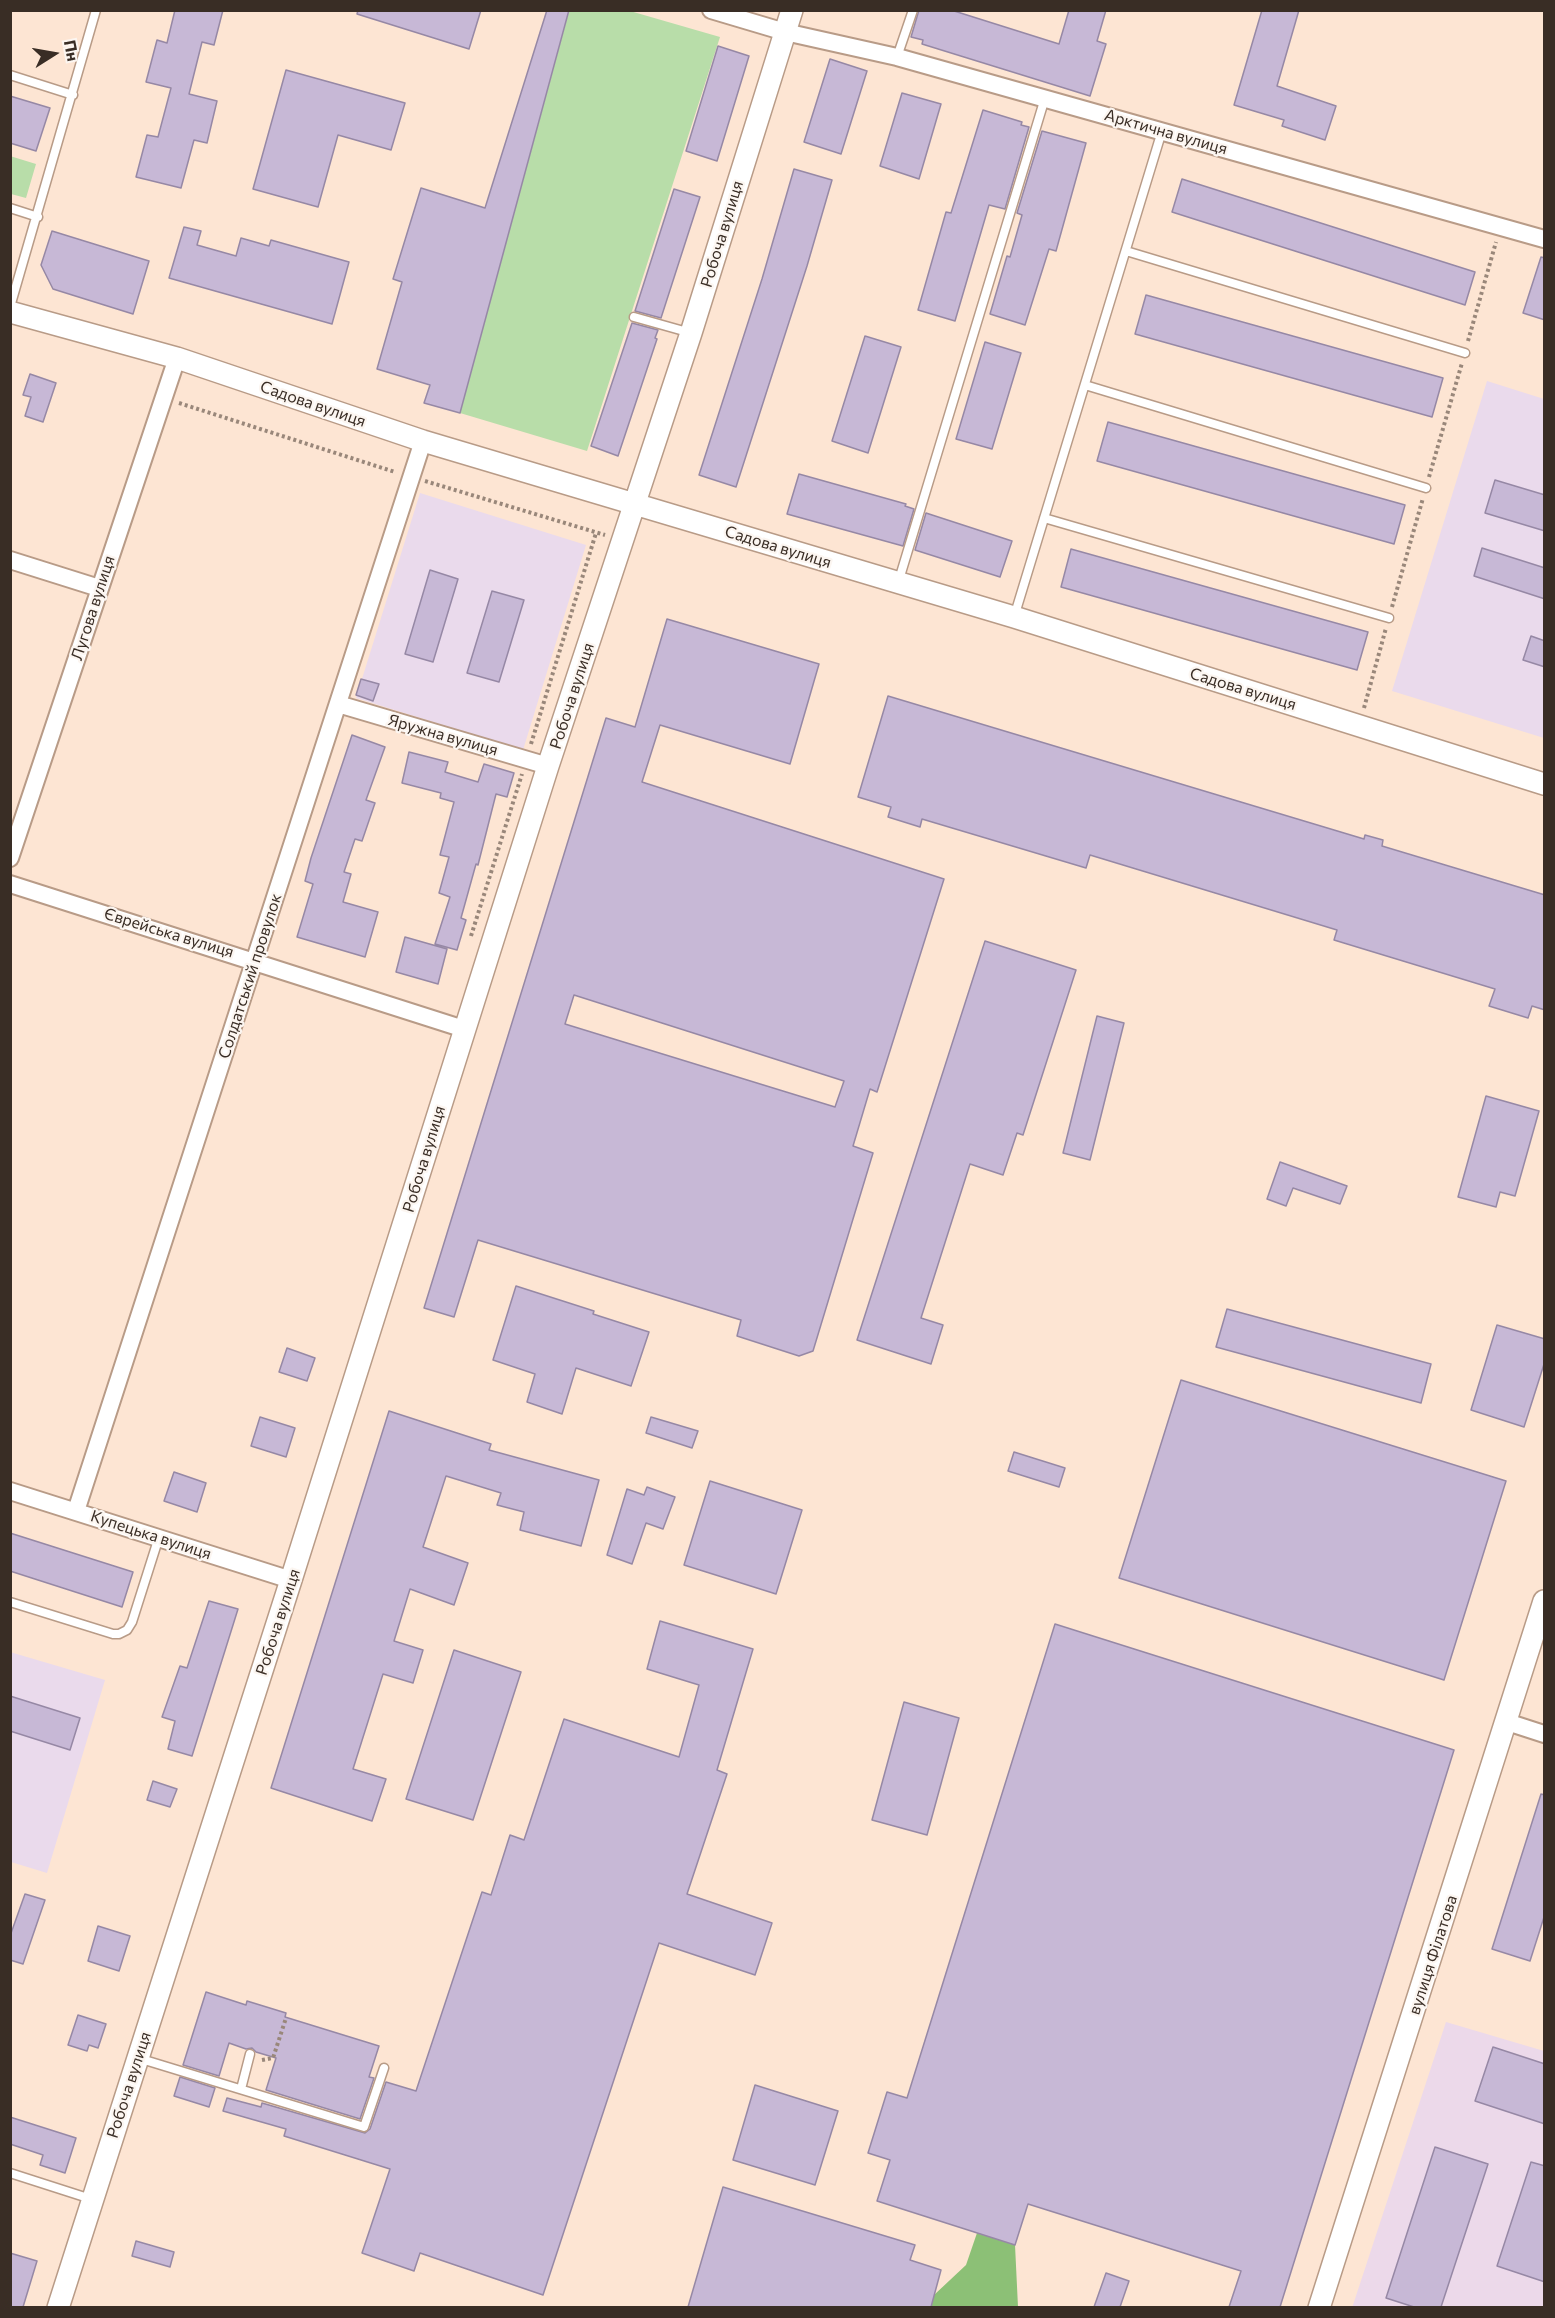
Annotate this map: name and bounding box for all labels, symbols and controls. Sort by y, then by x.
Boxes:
north arrow [24,24,84,84]
text: Пн [61,38,84,63]
street label: Арктична вулиця [1102,105,1230,159]
street label: Робоча вулиця [697,178,747,290]
street label: Садова вулиця [258,377,368,431]
street label: Садова вулиця [722,522,834,572]
street label: Лугова вулиця [67,553,119,663]
street label: Робоча вулиця [546,640,598,752]
street label: Садова вулиця [1187,664,1299,714]
street label: Яружна вулиця [386,710,500,760]
street label: Солдатський провулок [214,891,286,1061]
street label: Єврейська вулиця [102,904,236,962]
street label: Робоча вулиця [399,1103,449,1215]
street label: Купецька вулиця [88,1506,214,1564]
street label: Робоча вулиця [252,1566,304,1678]
street label: вулиця Філатова [1405,1893,1461,2017]
street label: Робоча вулиця [103,2029,155,2141]

